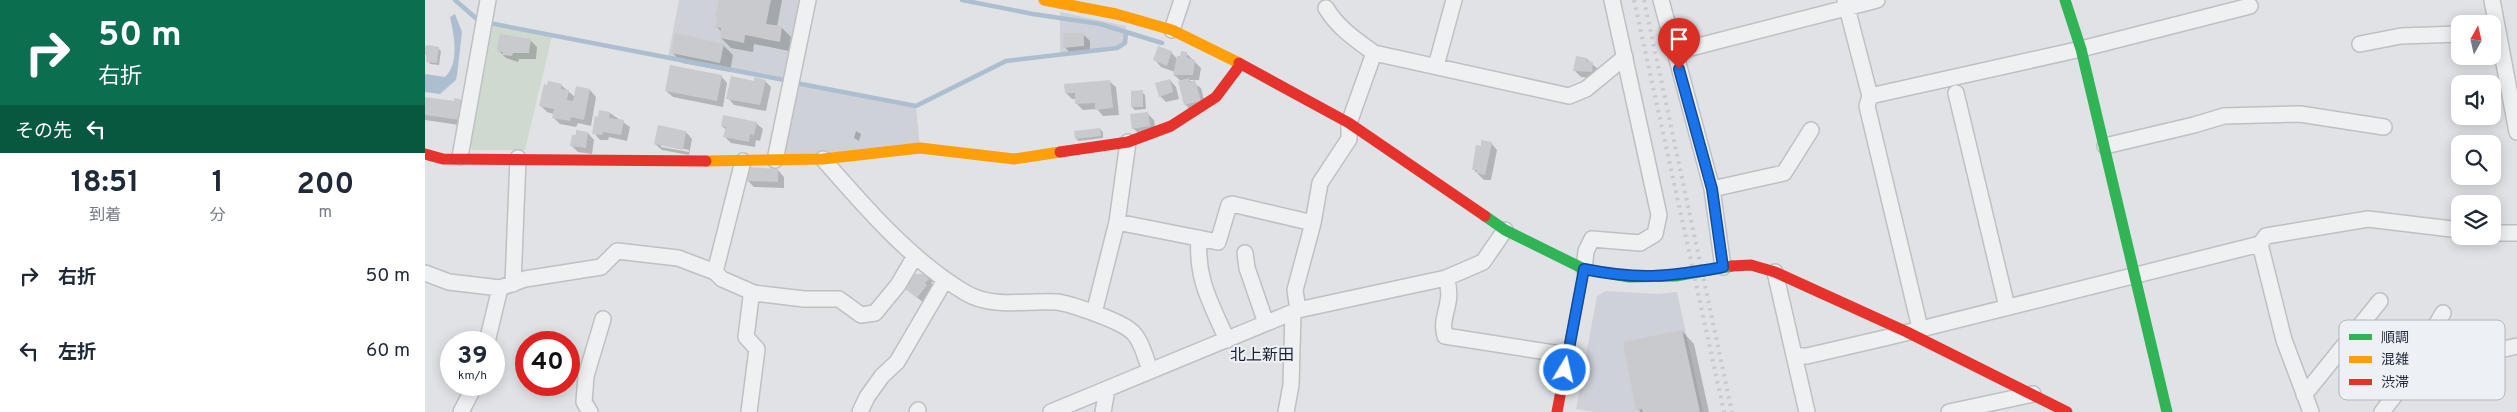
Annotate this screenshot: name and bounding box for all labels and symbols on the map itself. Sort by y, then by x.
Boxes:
north arrow [2451,15,2501,65]
pin [1658,18,1700,69]
legend [2339,320,2505,400]
text: 順調 [2381,330,2409,347]
speed limit sign: 40 [515,331,580,396]
position arrow [1538,343,1590,395]
district label: 北上新田 [1230,346,1294,366]
text: 混雑 [2381,351,2409,369]
text: 渋滞 [2381,375,2409,392]

